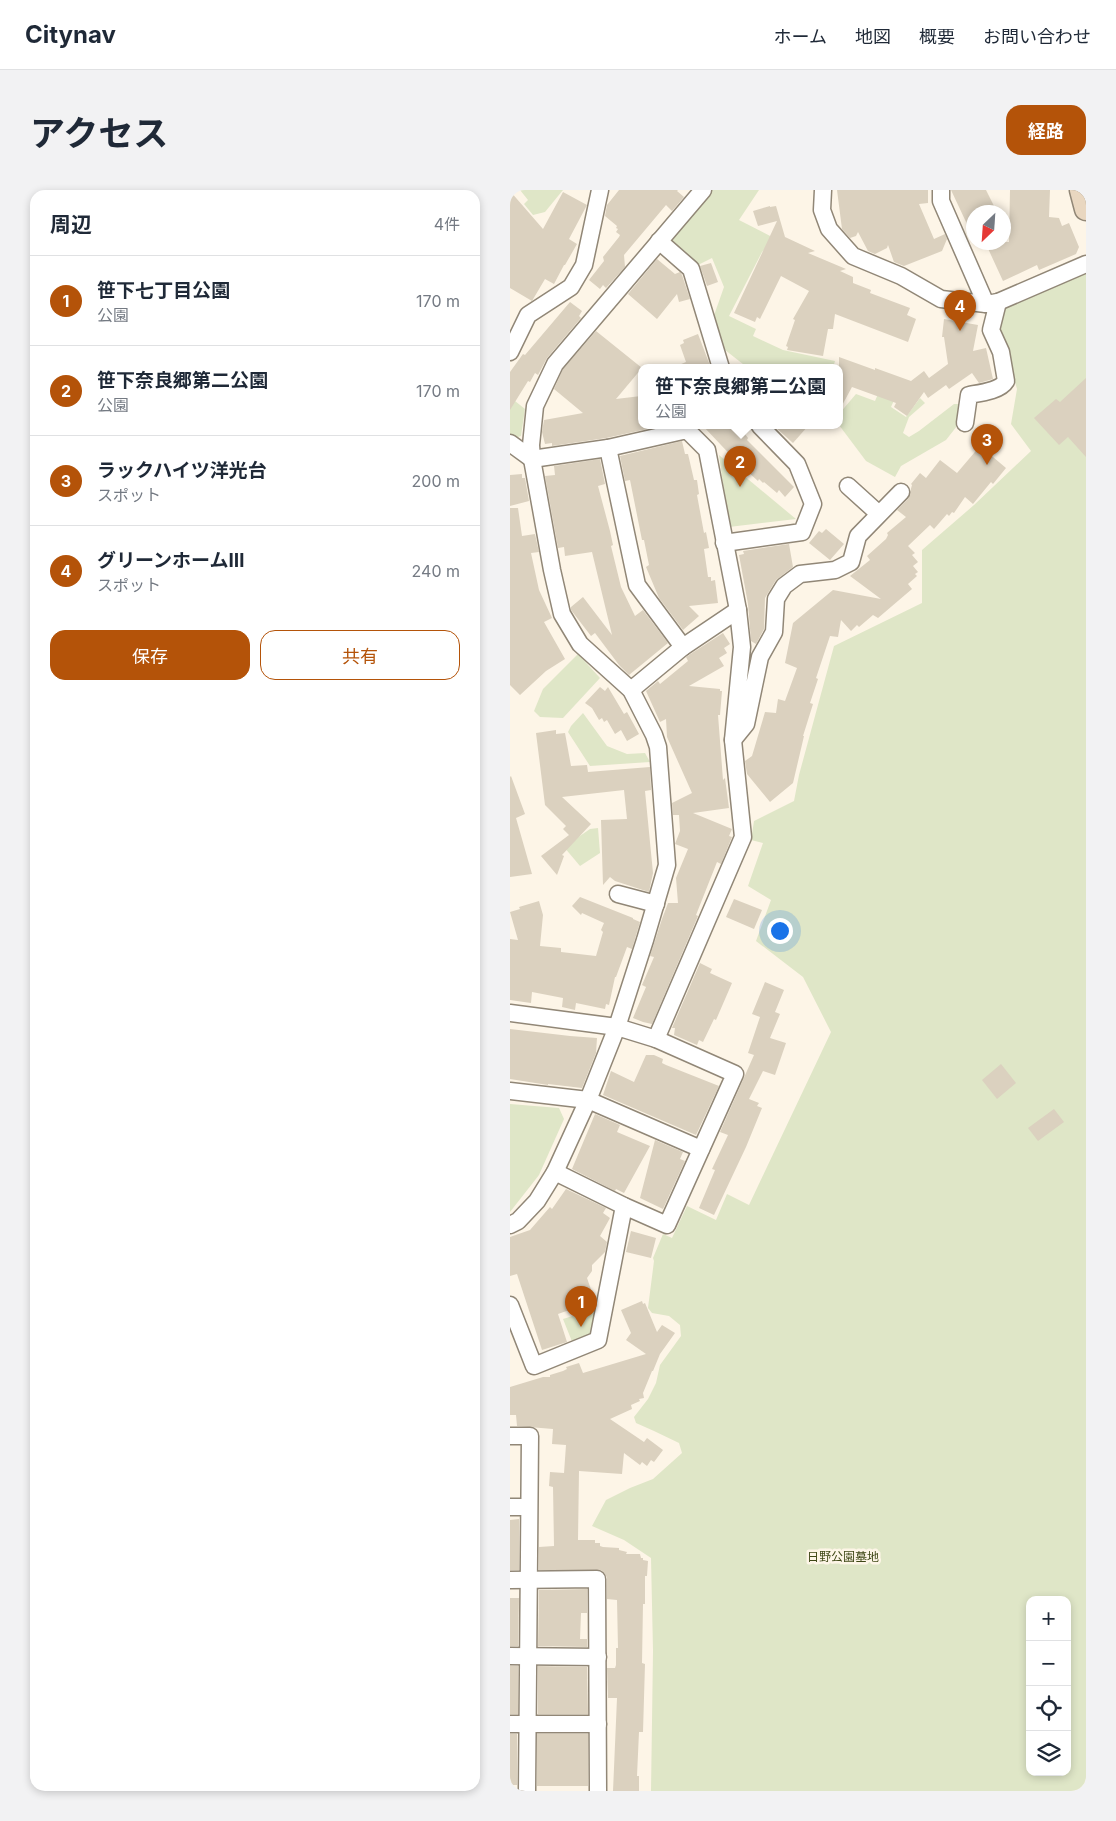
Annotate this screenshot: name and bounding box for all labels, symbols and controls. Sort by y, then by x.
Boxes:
text: Citynav [25,20,116,49]
text: ホーム [774,26,827,47]
text: 地図 [855,26,891,47]
text: 概要 [919,26,955,47]
text: お問い合わせ [983,26,1091,47]
button: 経路 [1006,105,1086,155]
text: アクセス [30,112,168,154]
north arrow [966,205,1011,250]
text: 周辺 [50,212,92,237]
text: 4件 [434,214,460,234]
text: 笹下七丁目公園 [97,279,230,302]
pin: 4 [944,290,976,331]
text: 1 [63,291,69,311]
text: 170 m [416,291,460,311]
text: 公園 [97,305,129,325]
popup [638,364,843,429]
text: 笹下奈良郷第二公園 [97,369,268,392]
text: 笹下奈良郷第二公園 [655,375,826,398]
text: 2 [61,381,71,401]
text: 170 m [416,381,460,401]
text: 公園 [97,395,129,415]
text: 公園 [655,401,687,421]
pin: 3 [971,424,1003,465]
pin: 2 [724,446,756,487]
text: ラックハイツ洋光台 [97,459,267,482]
text: 3 [61,471,71,491]
text: 200 m [412,471,460,491]
text: スポット [97,485,161,505]
text: グリーンホームⅢ [97,549,244,572]
text: 4 [61,561,71,581]
text: 240 m [412,561,460,581]
text: スポット [97,575,161,595]
button: 保存 [50,630,250,680]
button: 共有 [260,630,460,680]
your location [767,918,793,944]
pin: 1 [565,1286,597,1327]
park label: 日野公園墓地 [807,1549,879,1564]
map controls [1026,1596,1071,1776]
button: + [1026,1596,1071,1641]
button: − [1026,1641,1071,1686]
button: locate [1026,1686,1071,1731]
button: layers [1026,1731,1071,1776]

